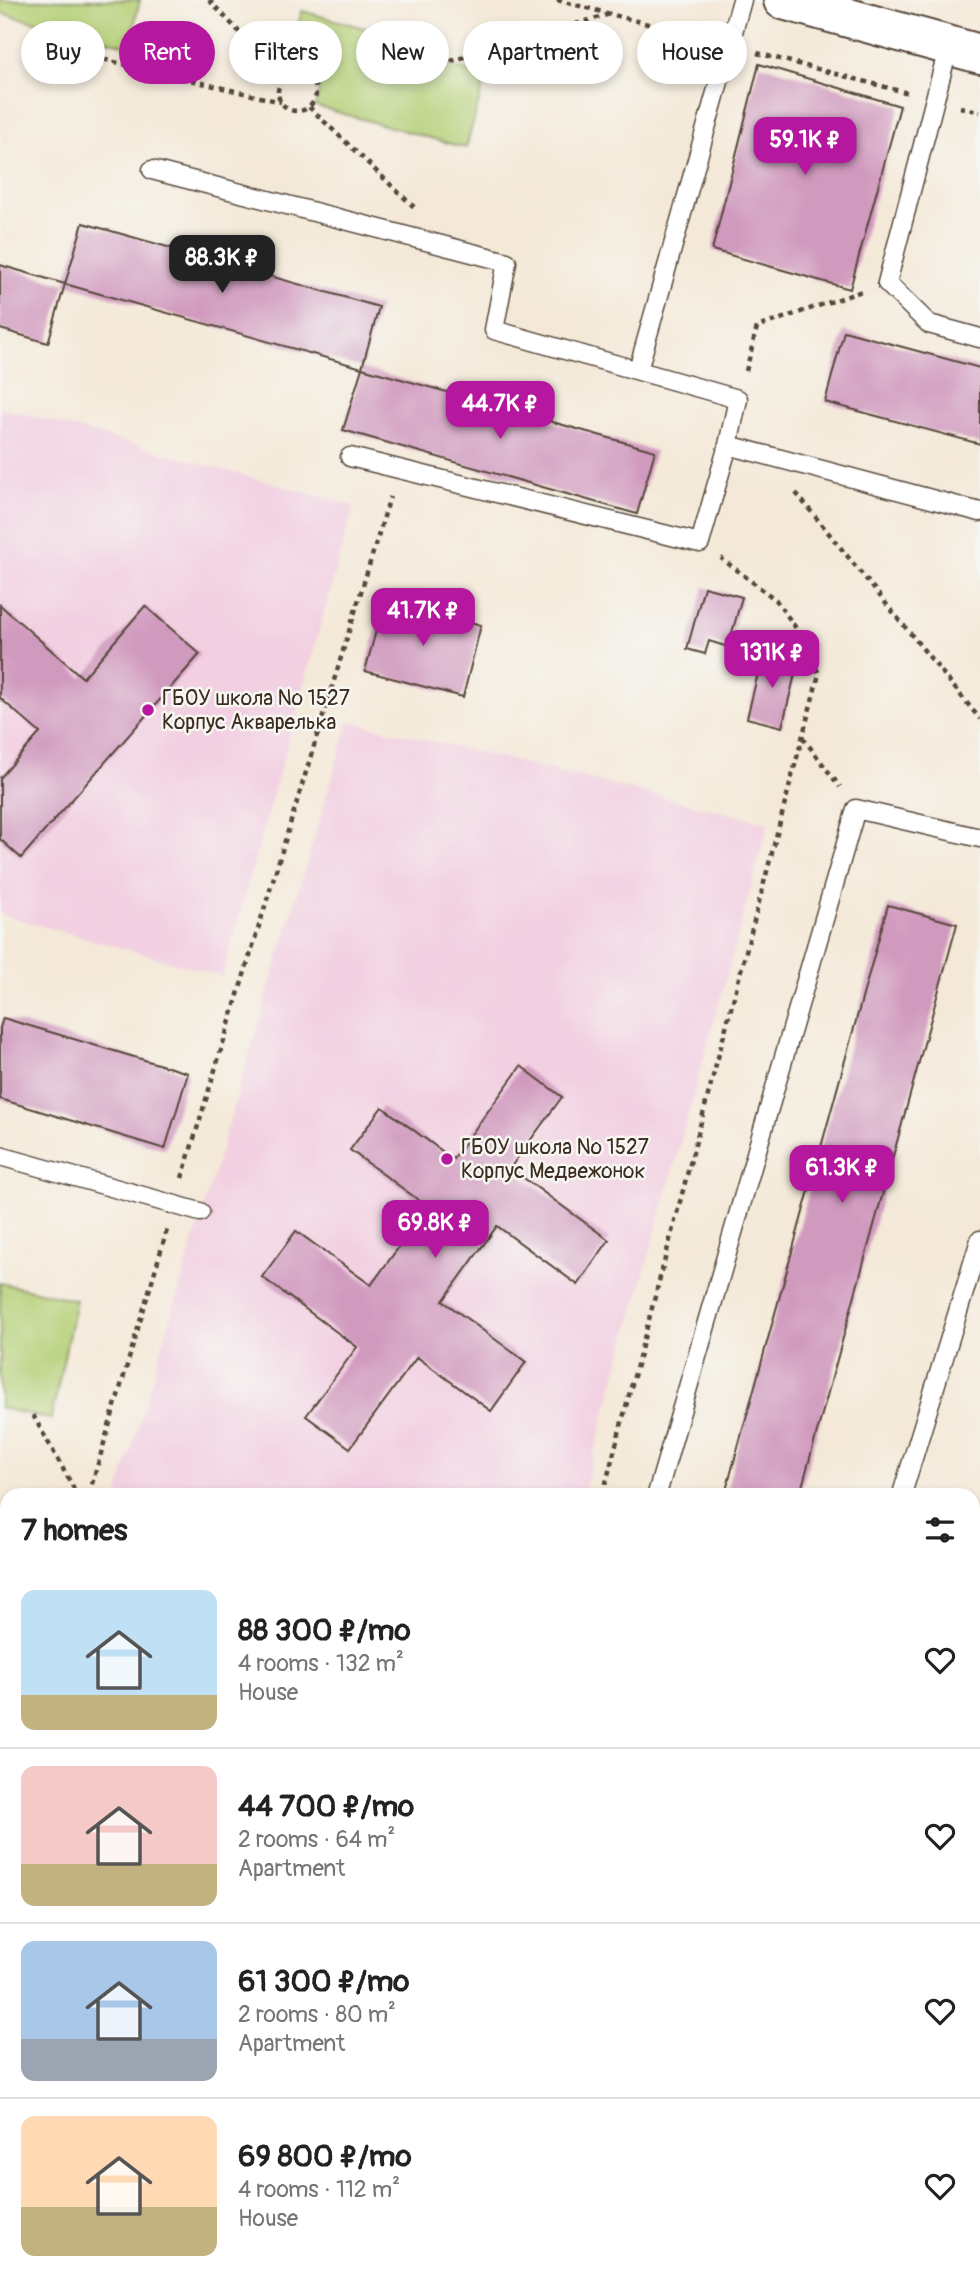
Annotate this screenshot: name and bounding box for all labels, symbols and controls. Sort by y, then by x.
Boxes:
chip: Buy [21,21,105,84]
chip: Rent [119,21,215,84]
chip: Filters [229,21,342,84]
chip: New [356,21,449,84]
chip: Apartment [463,21,623,84]
chip: House [637,21,747,84]
pin: 59.1K ₽ [740,118,870,177]
text: 59.1K ₽ [769,125,841,154]
pin: 88.3K ₽ [157,236,287,295]
text: 88.3K ₽ [185,243,259,272]
pin: 44.7K ₽ [435,382,565,441]
text: 44.7K ₽ [462,389,538,418]
pin: 41.7K ₽ [358,588,488,648]
text: 41.7K ₽ [387,596,459,625]
pin: 131K ₽ [715,630,829,690]
text: 131K ₽ [740,638,804,667]
place label: ГБОУ школа № 1527 Корпус Акварелька [162,685,350,736]
marker: ГБОУ школа № 1527 Корпус Акварелька [140,702,156,718]
place label: ГБОУ школа № 1527 Корпус Медвежонок [461,1134,649,1185]
pin: 61.3K ₽ [777,1146,907,1205]
marker: ГБОУ школа № 1527 Корпус Медвежонок [439,1151,455,1167]
text: 61.3K ₽ [806,1153,878,1182]
pin: 69.8K ₽ [370,1200,500,1260]
text: 69.8K ₽ [398,1208,472,1237]
icon: filters [921,1511,959,1549]
text: 7 homes [21,1512,128,1549]
text: 88 300 ₽/mo [238,1612,411,1649]
icon: home [77,1618,161,1702]
icon: heart [921,1641,959,1679]
text: 4 rooms · 132 m² [238,1649,404,1678]
text: House [238,1678,298,1707]
text: 44 700 ₽/mo [238,1788,414,1825]
icon: home [77,1794,161,1878]
icon: heart [921,1817,959,1855]
text: 2 rooms · 64 m² [238,1825,395,1854]
text: Apartment [238,1854,345,1883]
text: 61 300 ₽/mo [238,1963,409,2000]
icon: home [77,1969,161,2053]
icon: heart [921,1992,959,2030]
text: 2 rooms · 80 m² [238,2000,396,2029]
text: Apartment [238,2029,345,2058]
text: 69 800 ₽/mo [238,2138,412,2175]
icon: home [77,2144,161,2228]
icon: heart [921,2167,959,2205]
text: 4 rooms · 112 m² [238,2175,400,2204]
text: House [238,2204,298,2233]

